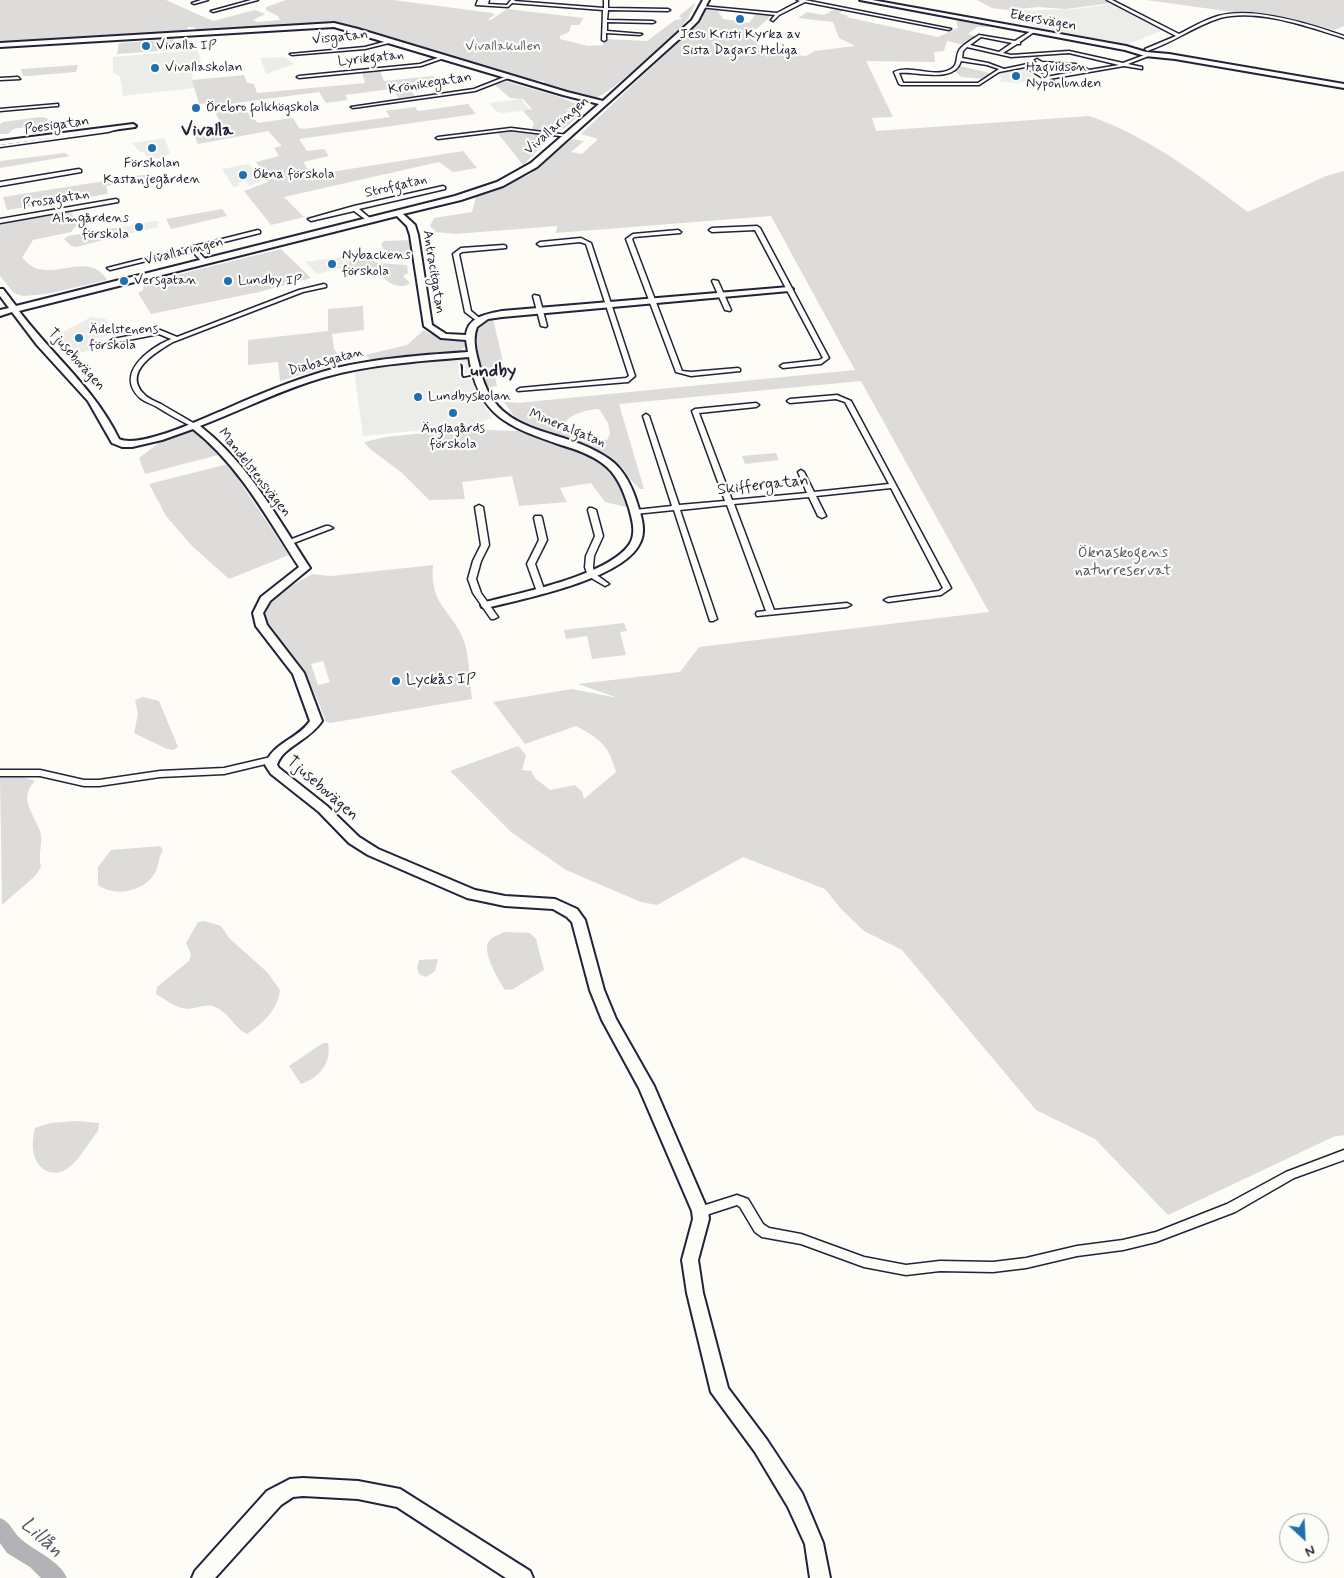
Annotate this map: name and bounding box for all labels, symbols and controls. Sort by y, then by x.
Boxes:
street label: Ekersvägen [1008,7,1078,35]
marker: Jesu Kristi Kyrka av Sista Dagars Heliga [734,13,746,25]
street label: Visgatan [311,27,369,49]
place label: Jesu Kristi Kyrka av Sista Dagars Heliga [680,27,800,59]
place label: Vivalla IP [156,38,217,54]
park label: Vivallakullen [465,39,541,55]
marker: Vivalla IP [140,40,152,52]
street label: Lyrikgatan [337,47,405,71]
place label: Vivallaskolan [165,60,243,76]
place label: Hagvidson Nyponlunden [1026,60,1101,92]
marker: Vivallaskolan [149,62,161,74]
street label: Krönikegatan [387,69,473,99]
marker: Hagvidson Nyponlunden [1010,70,1022,82]
street label: Vivallaringen [521,93,593,159]
place label: Örebro folkhögskola [206,100,319,116]
marker: Örebro folkhögskola [190,102,202,114]
street label: Poesigatan [24,113,90,139]
district label: Vivalla [181,120,233,142]
marker: Förskolan Kastanjegården [146,142,158,154]
place label: Förskolan Kastanjegården [103,156,201,188]
place label: Ökna förskola [253,167,335,183]
marker: Ökna förskola [237,169,249,181]
street label: Strofgatan [363,172,429,202]
street label: Prosagatan [21,186,91,214]
place label: Almgårdens förskola [52,211,129,243]
marker: Almgårdens förskola [133,221,145,233]
street label: Antracitgatan [418,229,448,315]
street label: Vivallaringen [143,234,225,270]
place label: Nybackens förskola [342,248,411,280]
marker: Nybackens förskola [326,258,338,270]
place label: Versgatan [134,273,197,289]
place label: Lundby IP [238,273,302,289]
marker: Versgatan [118,275,130,287]
marker: Lundby IP [222,275,234,287]
place label: Ädelstenens förskola [89,322,158,354]
street label: Tjusebovägen [44,325,108,395]
marker: Ädelstenens förskola [73,332,85,344]
street label: Diabasgatan [287,344,365,380]
district label: Lundby [460,361,516,383]
place label: Lundbyskolan [428,389,511,405]
marker: Lundbyskolan [412,391,424,403]
street label: Mineralgatan [526,406,608,452]
marker: Änglagårds förskola [447,407,459,419]
place label: Änglagårds förskola [421,421,485,454]
street label: Mandelstensvägen [214,425,294,521]
street label: Skiffergatan [716,472,810,500]
park label: Öknaskogens naturreservat [1075,544,1171,582]
place label: Lyckås IP [406,671,476,691]
marker: Lyckås IP [390,675,402,687]
street label: Tjusebovägen [282,753,362,825]
water label: Lillån [14,1513,68,1563]
north arrow [1279,1513,1329,1563]
text: N [1302,1541,1318,1561]

